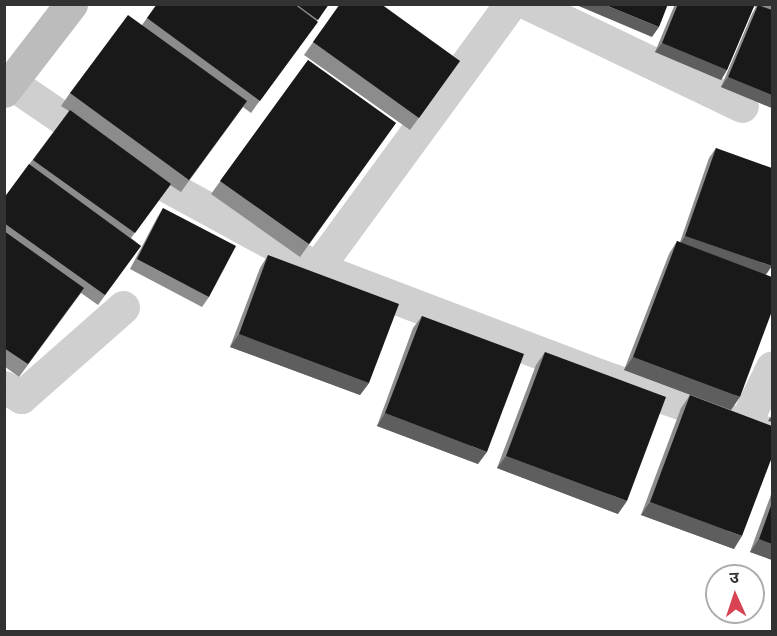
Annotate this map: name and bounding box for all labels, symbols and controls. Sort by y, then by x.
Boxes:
north arrow [705,564,765,624]
text: उ [729,568,739,587]

